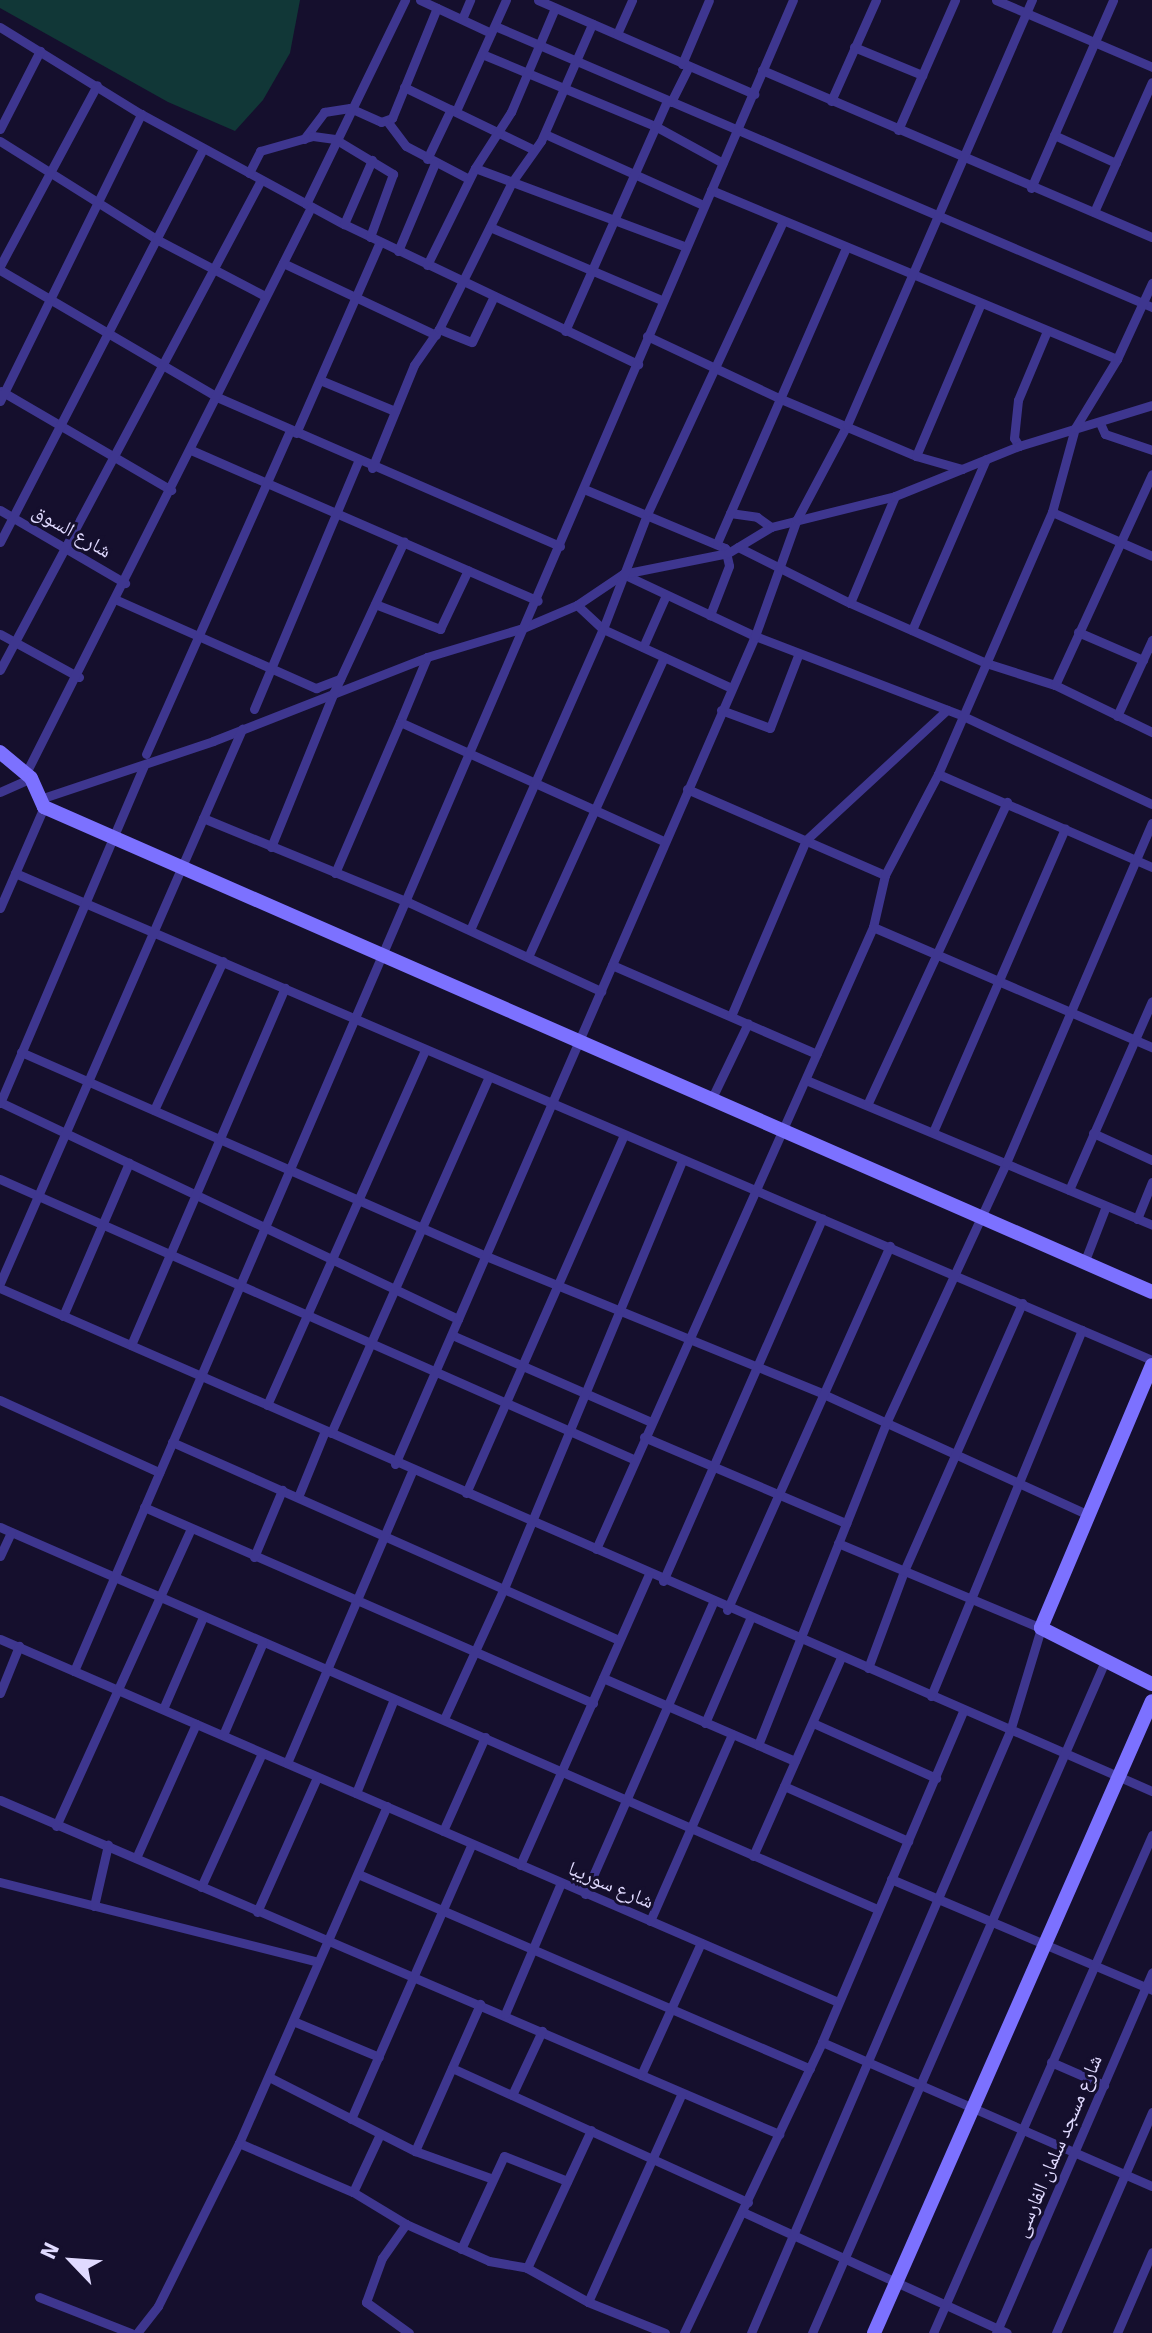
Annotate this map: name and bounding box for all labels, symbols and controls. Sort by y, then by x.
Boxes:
street label: شارع السوق [28,499,116,563]
street label: شارع سوريبا [565,1856,657,1914]
street label: شارع مسجد سلمان الفارسى [1009,2051,1107,2241]
north arrow [32,2221,112,2301]
text: N [34,2238,65,2263]

